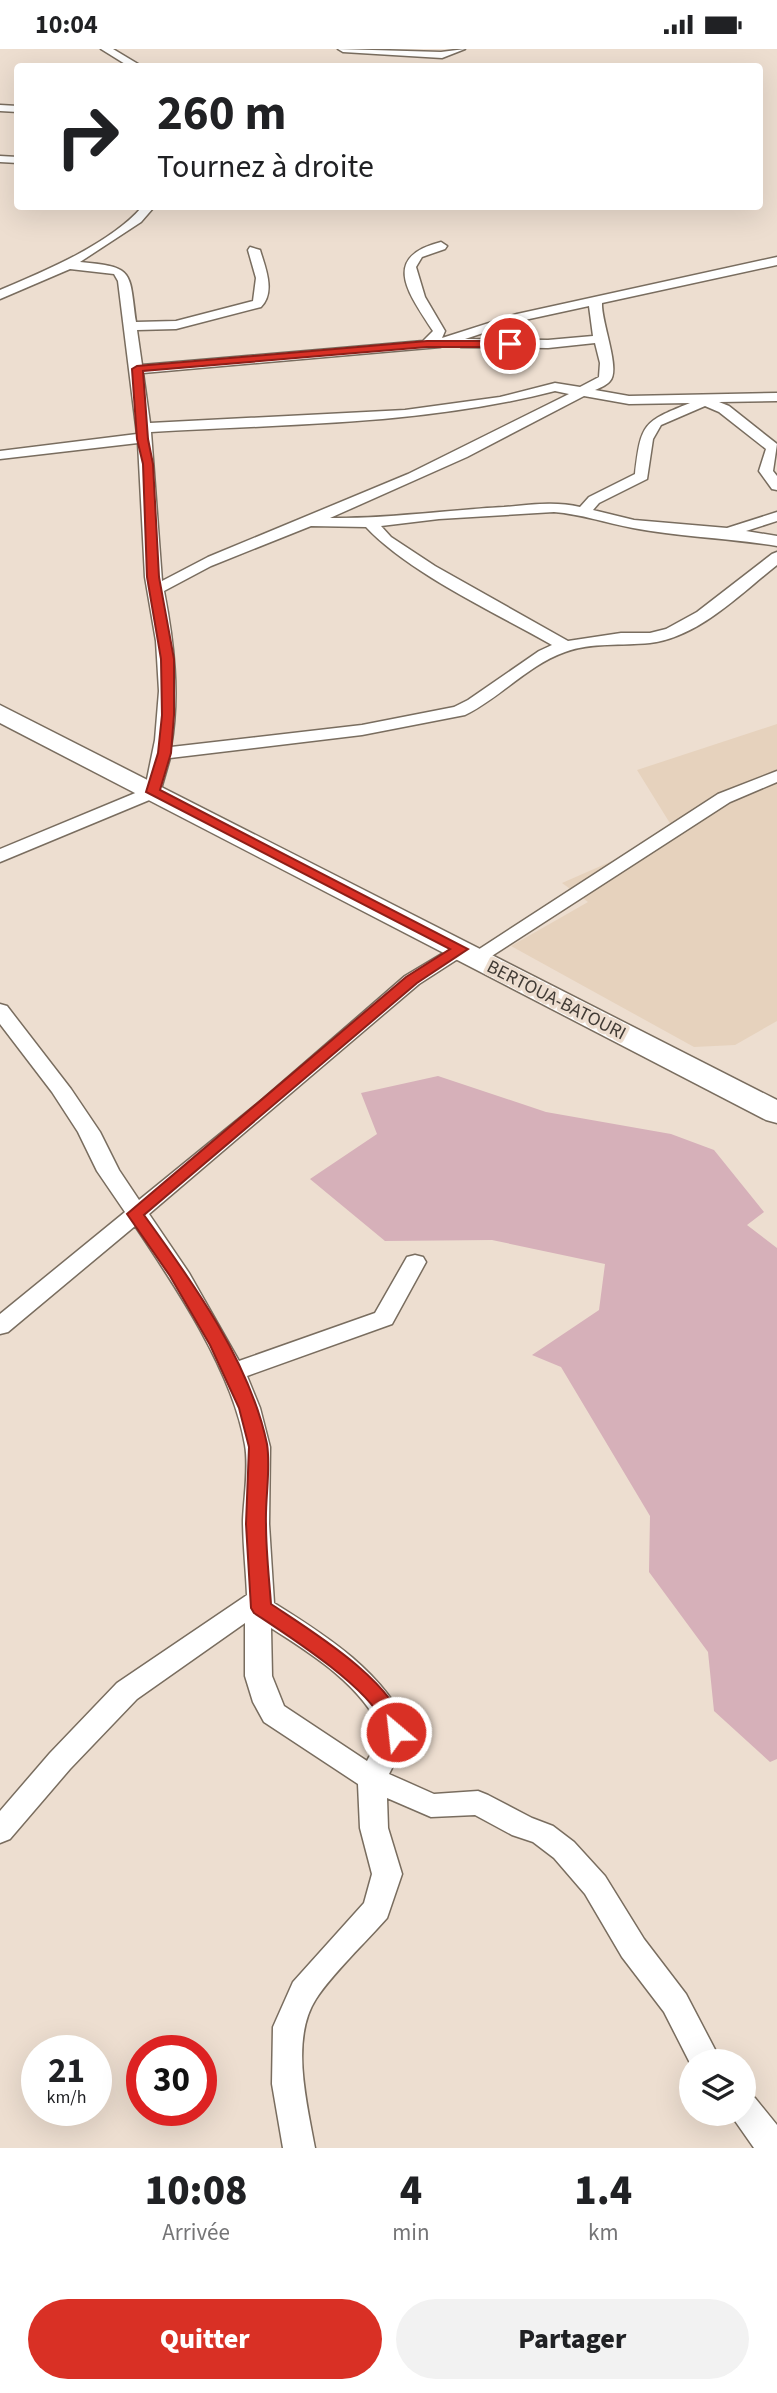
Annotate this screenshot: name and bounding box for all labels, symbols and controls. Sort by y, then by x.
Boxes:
text: 10:04 [35,6,98,43]
text: 260 m [157,79,286,149]
icon: right [42,91,133,182]
text: Tournez à droite [157,144,374,190]
pin [480,314,540,374]
icon: arrive [491,325,529,363]
street label: BERTOUA-BATOURI [482,954,631,1047]
position arrow [359,1695,433,1769]
speed limit sign: 30 [126,2035,217,2126]
text: 21 [48,2046,85,2096]
map controls [679,2049,756,2126]
button: layers [679,2049,756,2126]
text: km/h [47,2085,86,2110]
text: 10:08 [145,2161,248,2221]
text: 4 [400,2161,422,2221]
text: 1.4 [574,2161,632,2221]
text: Arrivée [162,2216,230,2249]
text: min [392,2216,430,2249]
text: km [588,2216,619,2249]
button: Quitter [28,2299,382,2379]
button: Partager [396,2299,749,2379]

